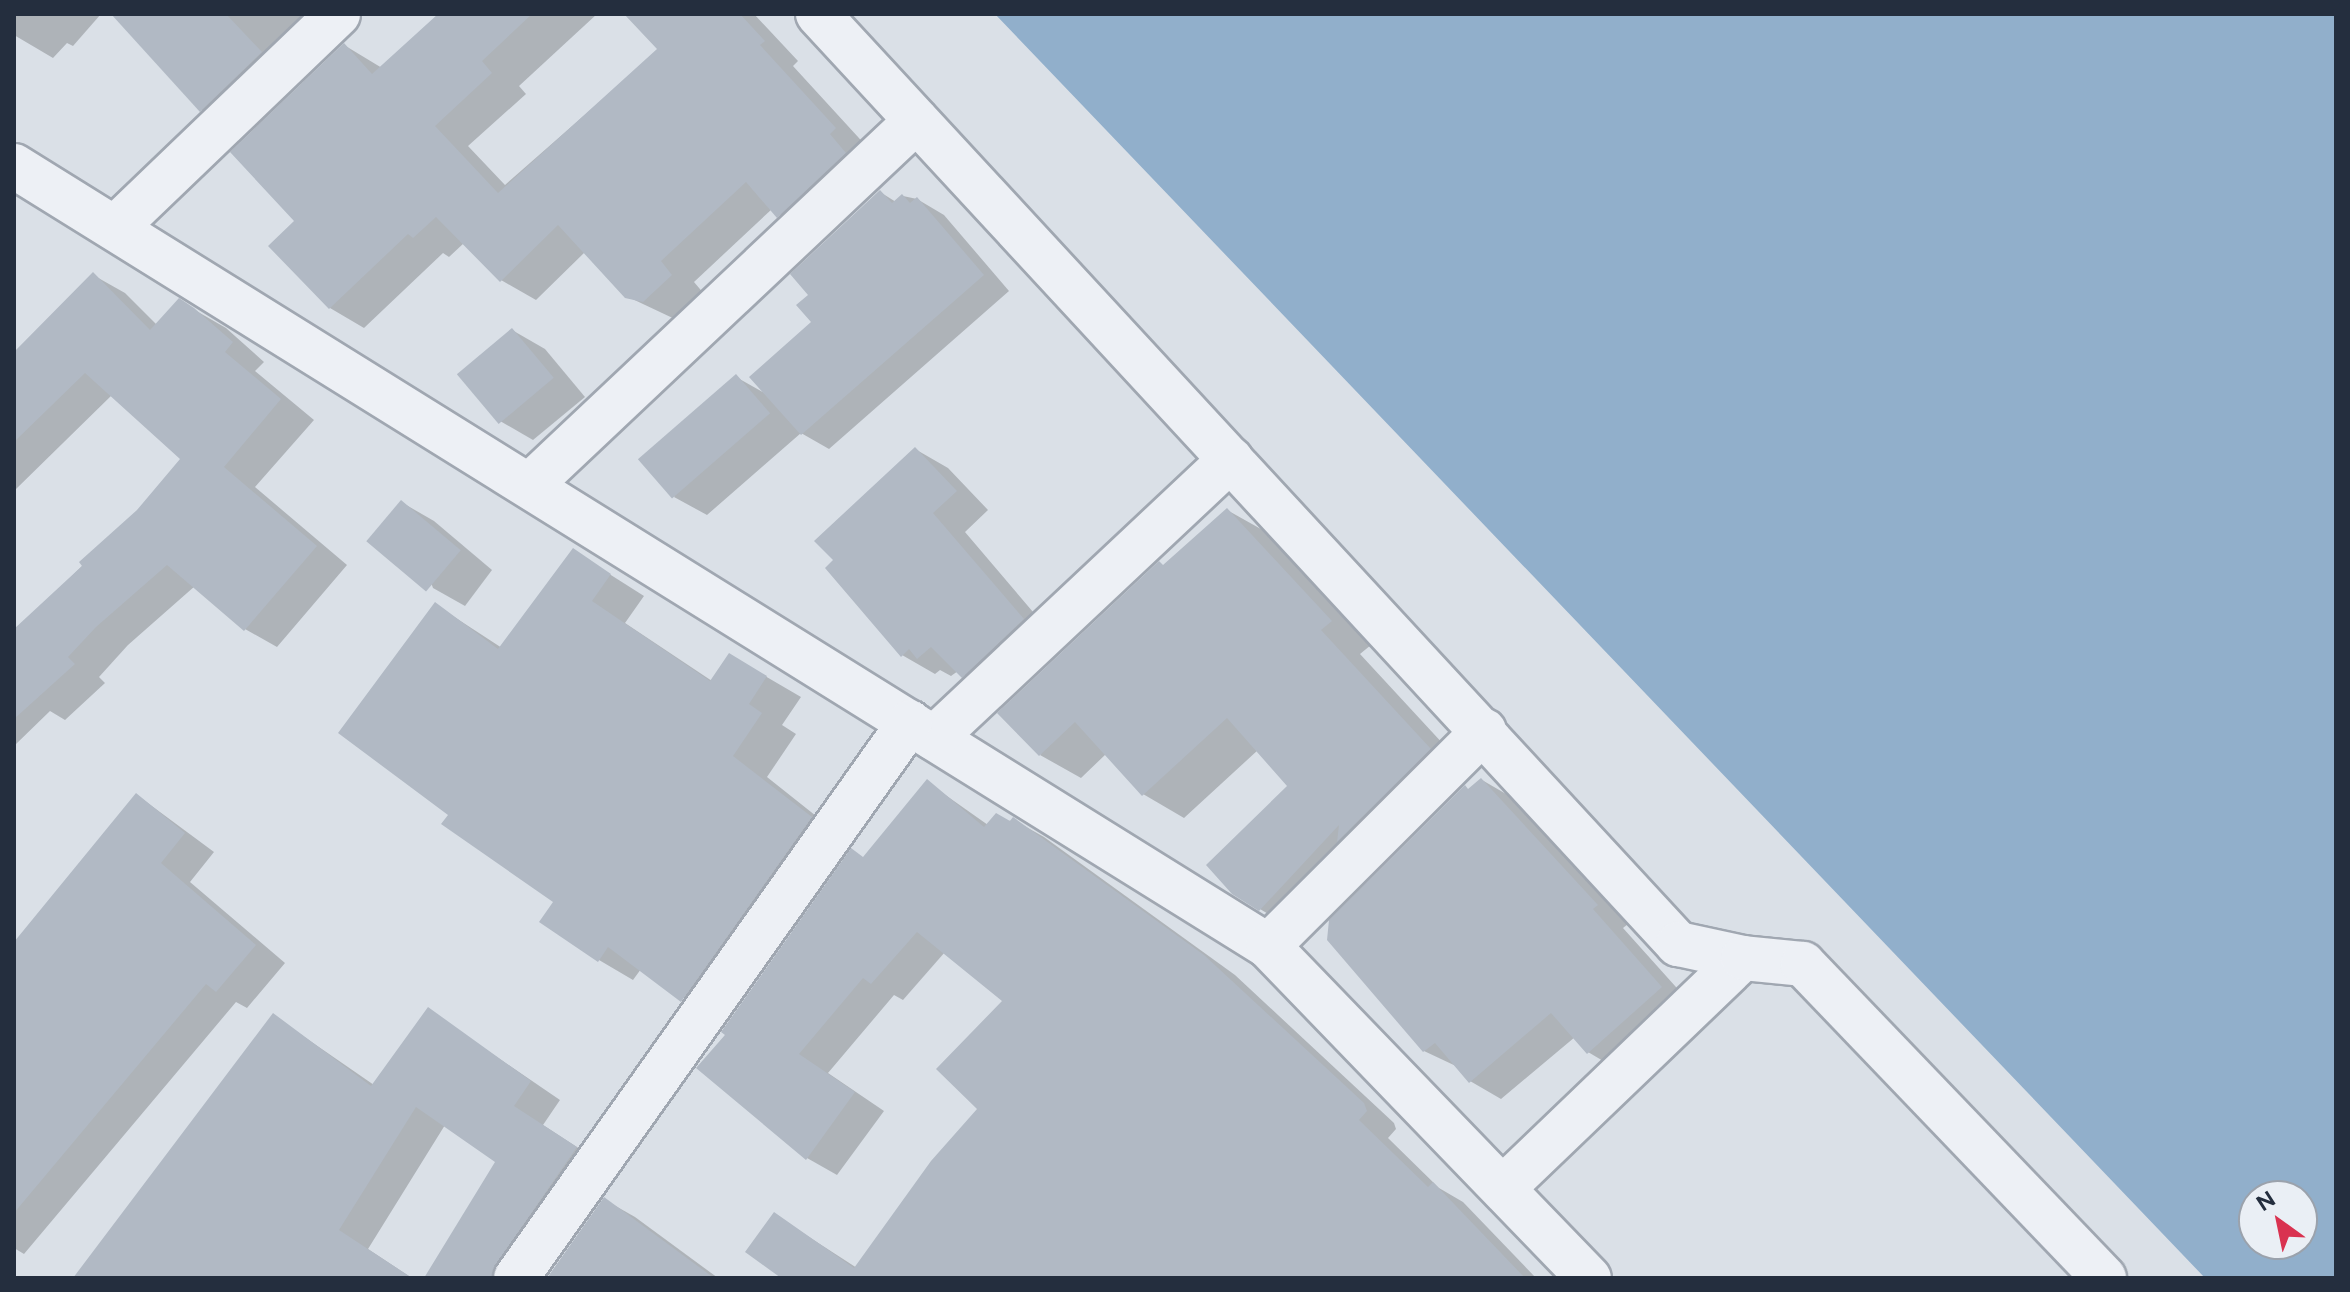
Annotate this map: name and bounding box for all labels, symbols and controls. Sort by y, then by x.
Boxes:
north arrow [2238,1180,2318,1260]
text: N [2251,1185,2280,1217]

